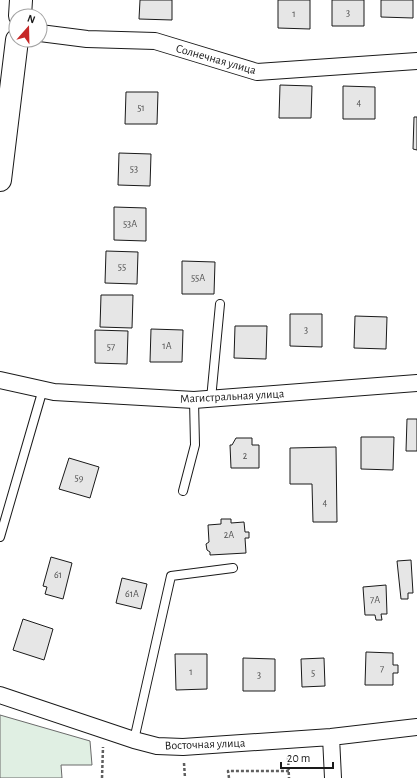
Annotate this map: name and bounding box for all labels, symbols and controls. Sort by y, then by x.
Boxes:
north arrow [8,8,48,48]
house number: 3 [346,8,350,18]
house number: 1 [292,9,296,19]
text: N [26,13,37,26]
street label: Солнечная улица [174,42,258,77]
house number: 4 [357,98,362,108]
house number: 51 [137,103,145,113]
house number: 53 [130,164,138,174]
house number: 53А [123,219,137,229]
house number: 55 [118,262,126,272]
house number: 55А [191,273,205,283]
house number: 3 [304,325,308,335]
house number: 1А [162,341,172,351]
house number: 57 [107,342,115,352]
street label: Магистральная улица [179,387,285,406]
house number: 2 [243,451,248,461]
house number: 59 [75,473,84,483]
house number: 4 [323,498,328,508]
house number: 2А [224,530,234,540]
house number: 61 [54,570,62,580]
house number: 61А [125,589,139,599]
house number: 7А [370,595,380,605]
house number: 7 [380,664,384,674]
house number: 1 [189,667,193,677]
house number: 5 [311,668,315,678]
house number: 3 [257,670,261,680]
street label: Восточная улица [164,737,246,752]
scale bar [281,744,333,770]
text: 20 m [287,752,310,764]

